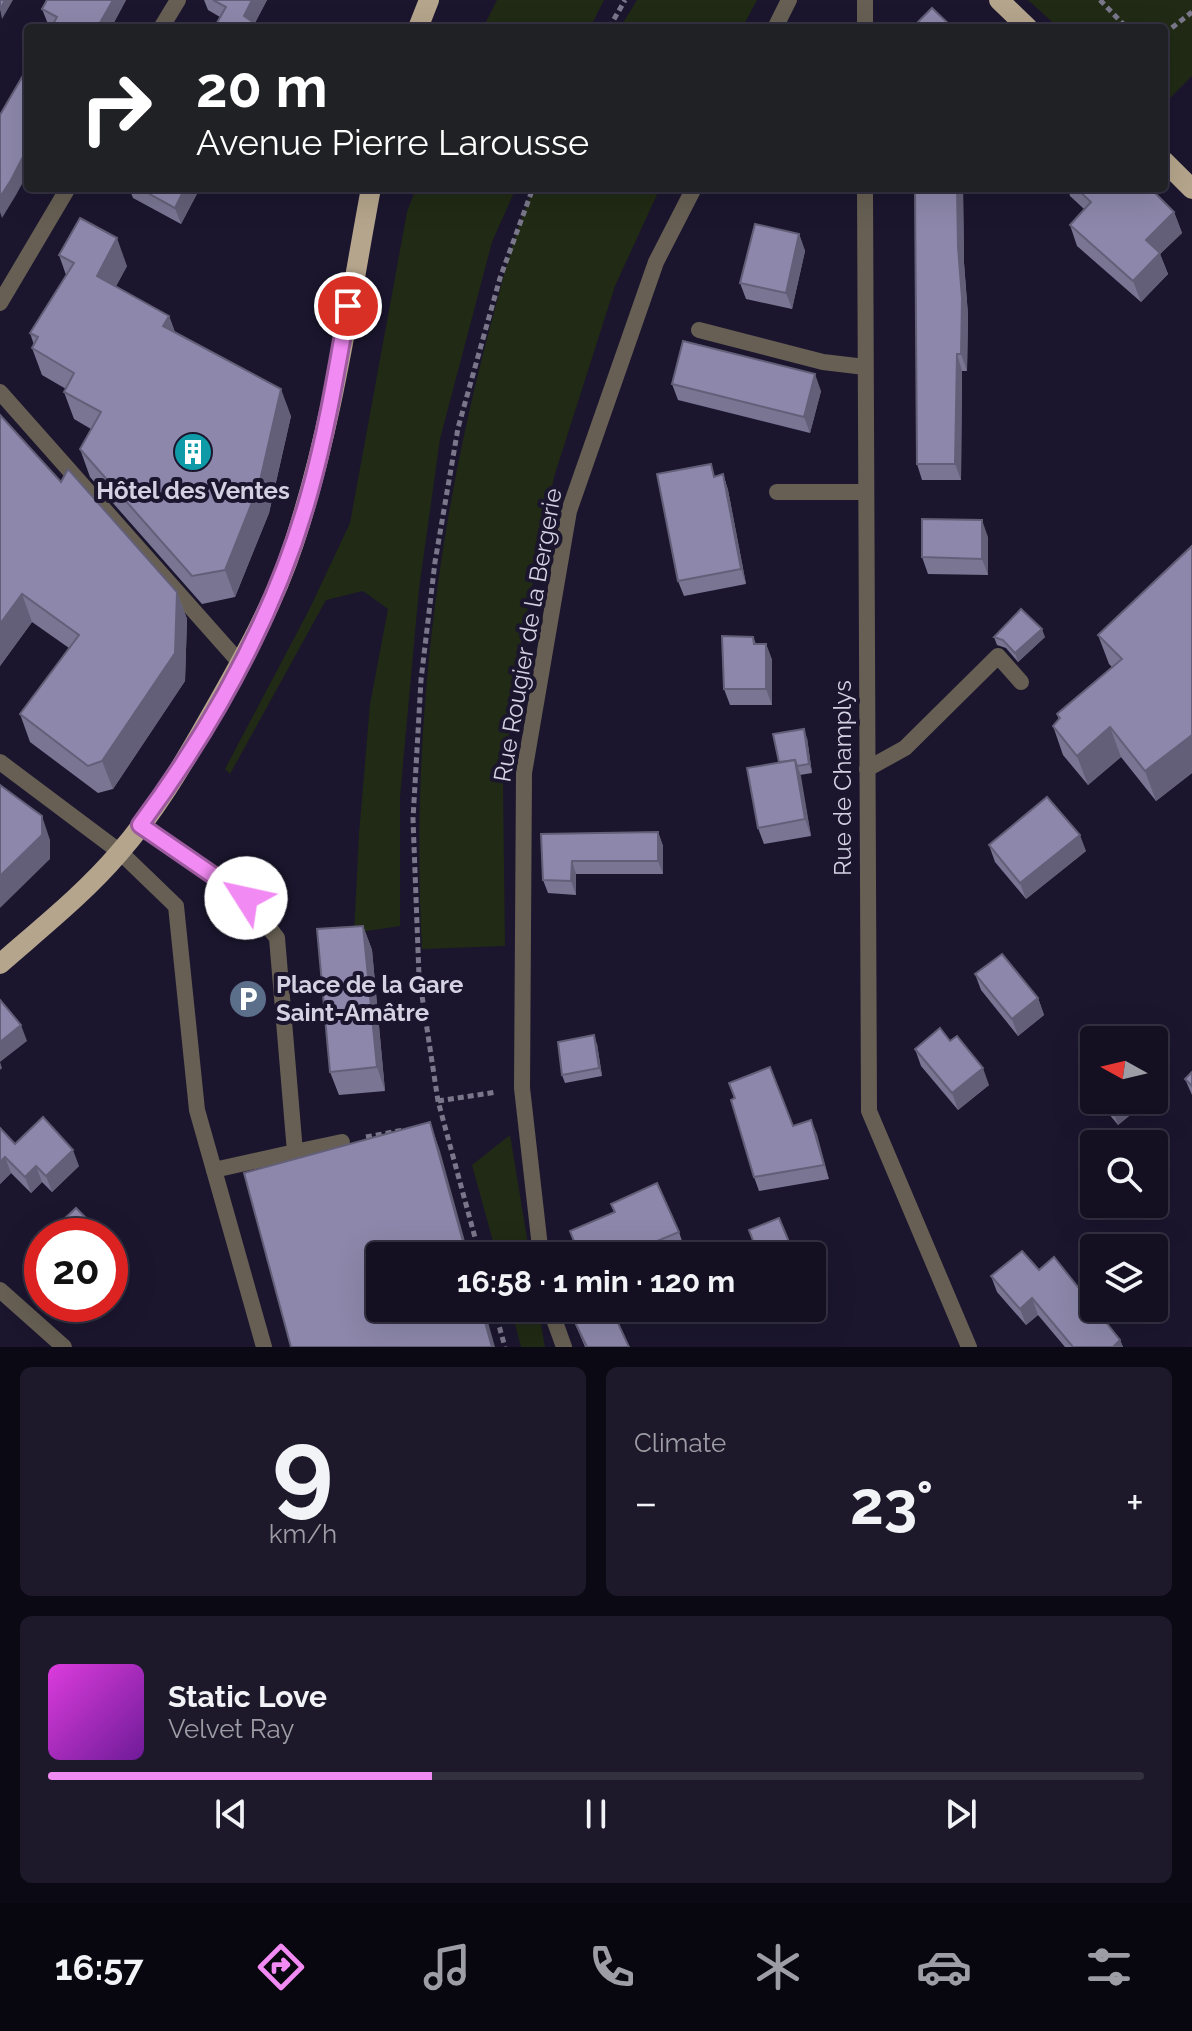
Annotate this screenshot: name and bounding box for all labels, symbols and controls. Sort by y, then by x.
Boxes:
text: 20 m [196,54,328,120]
icon: right [64,56,168,160]
text: Avenue Pierre Larousse [196,121,589,163]
pin [314,272,382,340]
icon: arrive [326,284,370,328]
building icon: Hôtel des Ventes [172,431,214,473]
place label: Hôtel des Ventes [96,476,290,505]
street label: Rue Rougier de la Bergerie [487,486,568,784]
street label: Rue de Champlys [828,680,857,876]
position arrow [204,856,288,940]
place label: Place de la Gare Saint-Amâtre [276,970,463,1027]
parking icon: Place de la Gare Saint-Amâtre [227,978,269,1020]
north arrow [1080,1026,1168,1114]
map controls [1080,1026,1168,1322]
button: search [1080,1130,1168,1218]
speed limit sign: 20 [24,1218,128,1322]
button: layers [1080,1234,1168,1322]
text: 16:58 · 1 min · 120 m [457,1264,735,1299]
text: 9 [272,1406,334,1528]
text: Climate [634,1428,726,1458]
text: 23° [850,1468,933,1538]
text: − [634,1477,658,1528]
text: + [1126,1477,1144,1528]
text: km/h [269,1519,337,1549]
text: Static Love [168,1679,327,1714]
text: Velvet Ray [168,1714,294,1744]
icon: previous [209,1792,253,1836]
icon: pause [574,1792,618,1836]
icon: next [939,1792,983,1836]
icon: directions [253,1939,309,1995]
icon: music [419,1939,475,1995]
icon: phone [584,1939,640,1995]
icon: climate [750,1939,806,1995]
icon: car [916,1939,972,1995]
icon: filters [1081,1939,1137,1995]
text: 16:57 [55,1946,143,1988]

